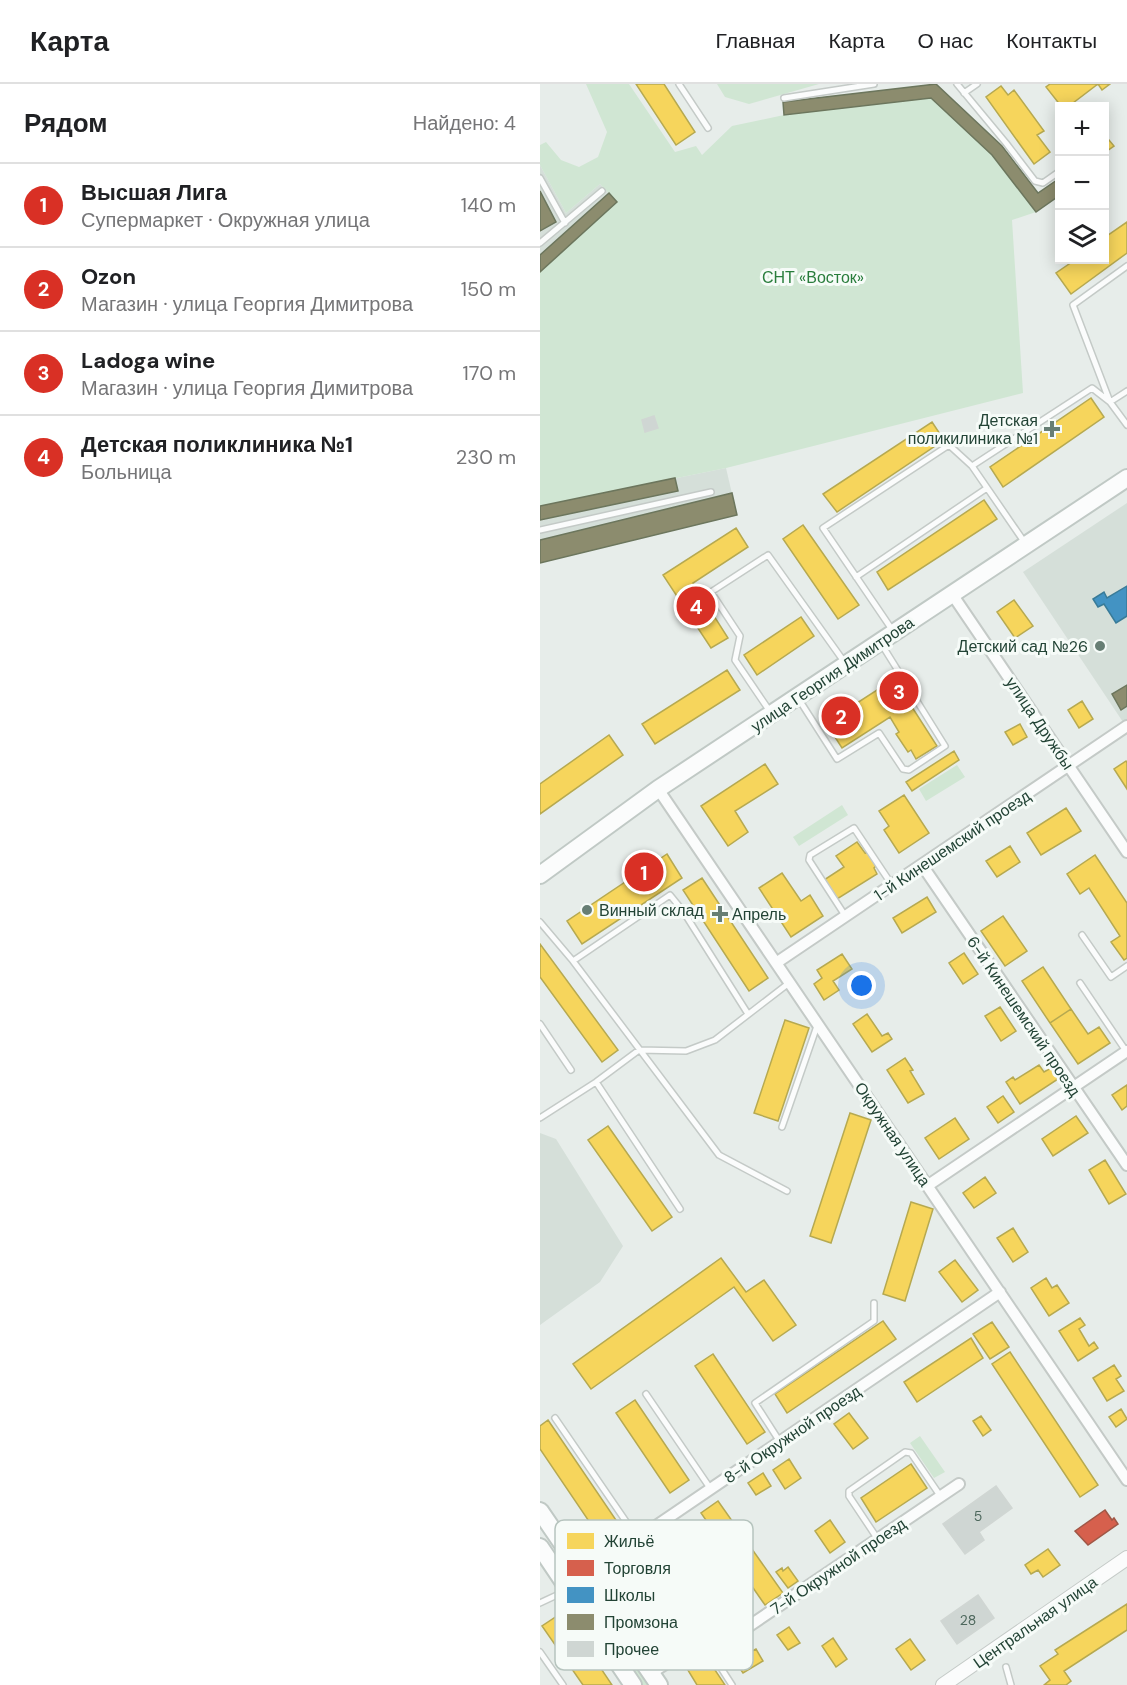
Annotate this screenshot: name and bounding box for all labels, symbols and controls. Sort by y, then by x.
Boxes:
text: Карта [30,23,109,60]
text: Главная [715,27,795,55]
text: Карта [828,27,885,55]
text: О нас [918,27,973,55]
text: Контакты [1006,27,1097,55]
map controls [1055,102,1109,264]
button: + [1055,102,1109,156]
text: Рядом [24,106,107,140]
text: Найдено: 4 [413,110,516,136]
button: − [1055,156,1109,210]
text: Высшая Лига [81,178,227,207]
text: 1 [40,192,47,218]
text: 140 m [461,192,516,218]
text: Супермаркет · Окружная улица [81,207,370,233]
button: layers [1055,210,1109,264]
text: Ozon [81,262,136,291]
park label: СНТ «Восток» [762,267,864,288]
text: 2 [38,276,49,302]
text: 150 m [461,276,516,302]
text: Магазин · улица Георгия Димитрова [81,291,413,317]
text: Ladoga wine [81,346,215,375]
text: 3 [37,360,50,386]
text: 170 m [463,360,516,386]
text: Магазин · улица Георгия Димитрова [81,375,413,401]
place label: Детская поликилиника №1 [908,410,1038,449]
marker: Детская поликилиника №1 [1043,420,1061,438]
text: Детская поликлиника №1 [81,430,353,459]
text: 4 [37,444,50,470]
text: 230 m [456,444,516,470]
text: Больница [81,459,172,485]
pin: 4 [676,584,716,628]
street label: улица Георгия Димитрова [747,612,918,737]
place label: Детский сад №26 [958,636,1088,657]
marker: Детский сад №26 [1093,639,1107,653]
pin: 3 [880,668,918,714]
street label: улица Дружбы [1001,673,1078,774]
pin: 2 [822,694,860,738]
street label: 1-й Кинешемский проезд [870,785,1035,906]
pin: 1 [624,850,664,894]
place label: Винный склад [599,900,704,921]
marker: Винный склад [580,903,594,917]
place label: Апрель [732,904,786,925]
marker: Апрель [713,907,727,921]
street label: 6-й Кинешемский проезд [962,932,1086,1101]
your location [847,971,876,1000]
street label: Окружная улица [850,1078,935,1191]
street label: 8-й Окружной проезд [720,1380,865,1488]
house number: 5 [974,1507,982,1525]
street label: 7-й Окружной проезд [766,1513,911,1620]
legend [555,1520,753,1670]
text: Жильё [604,1531,654,1552]
text: Торговля [604,1558,671,1579]
street label: Центральная улица [969,1572,1102,1673]
text: Школы [604,1585,655,1606]
house number: 28 [960,1611,976,1629]
text: Промзона [604,1612,678,1633]
text: Прочее [604,1639,659,1660]

